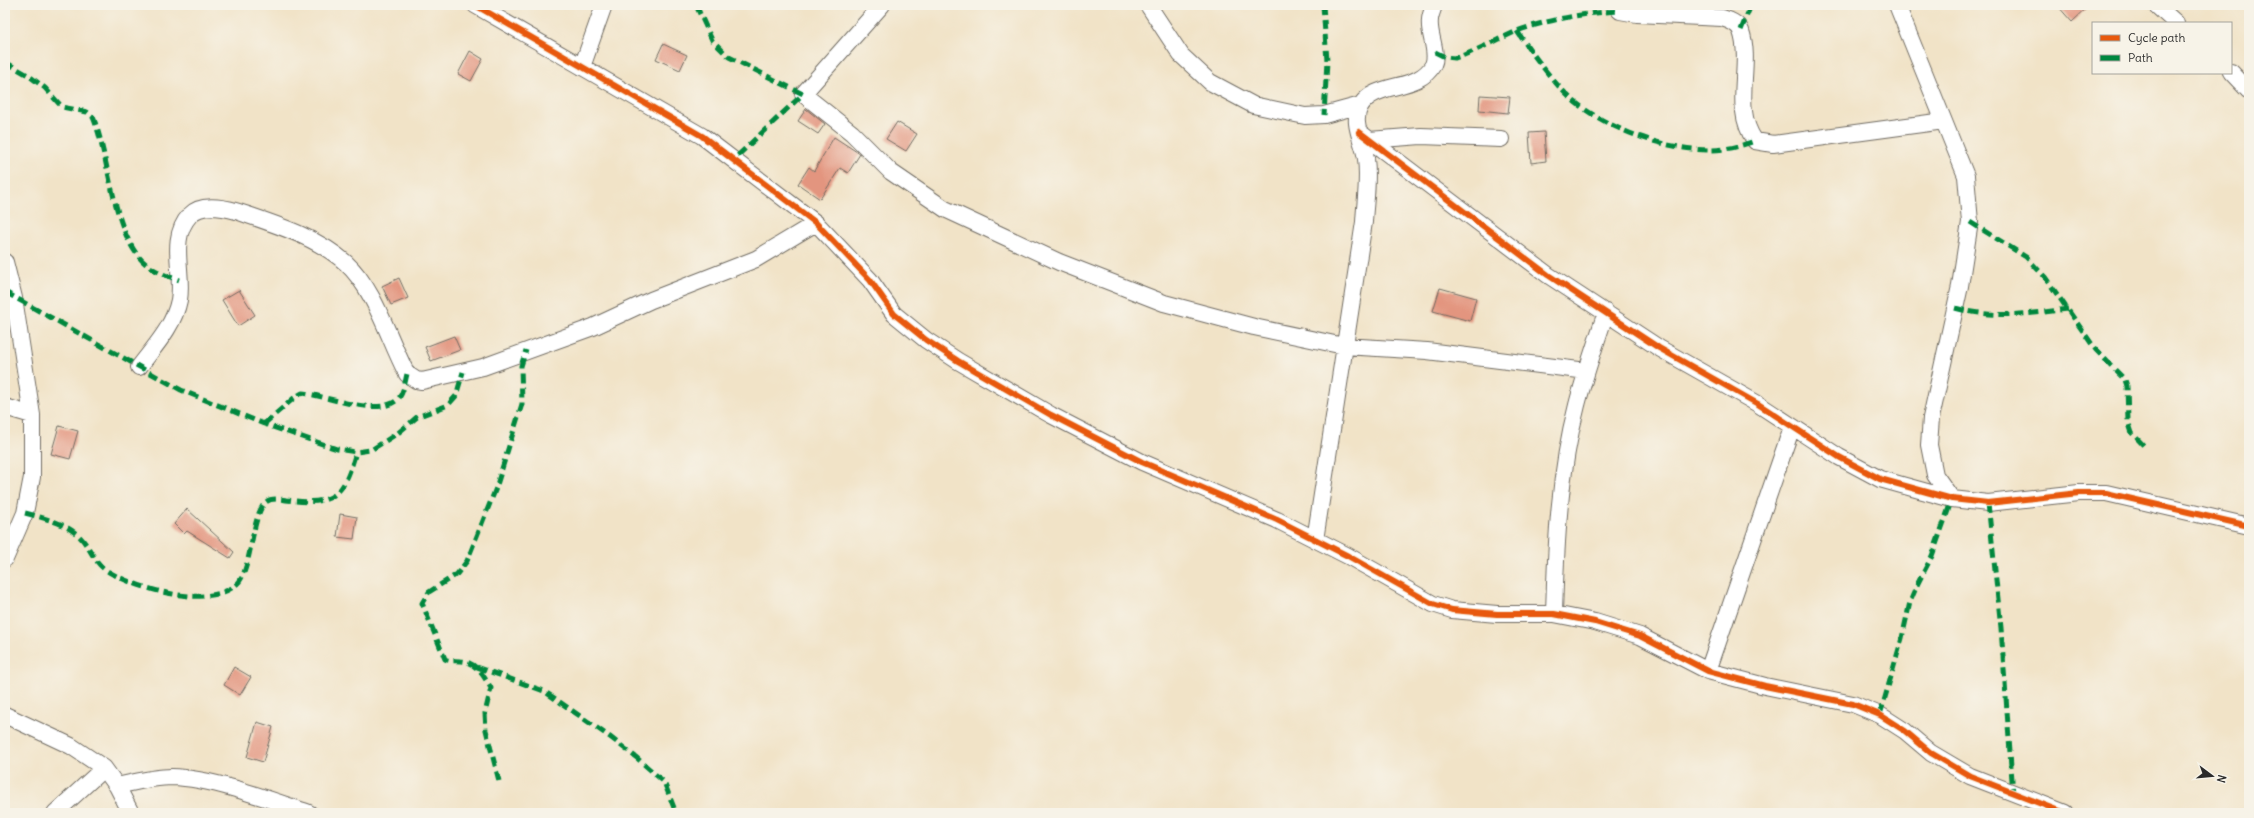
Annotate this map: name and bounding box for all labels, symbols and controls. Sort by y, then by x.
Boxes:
legend [2092,22,2232,74]
text: Cycle path [2128,30,2185,45]
text: Path [2128,50,2153,65]
north arrow [2192,756,2232,796]
text: N [2214,773,2229,784]

